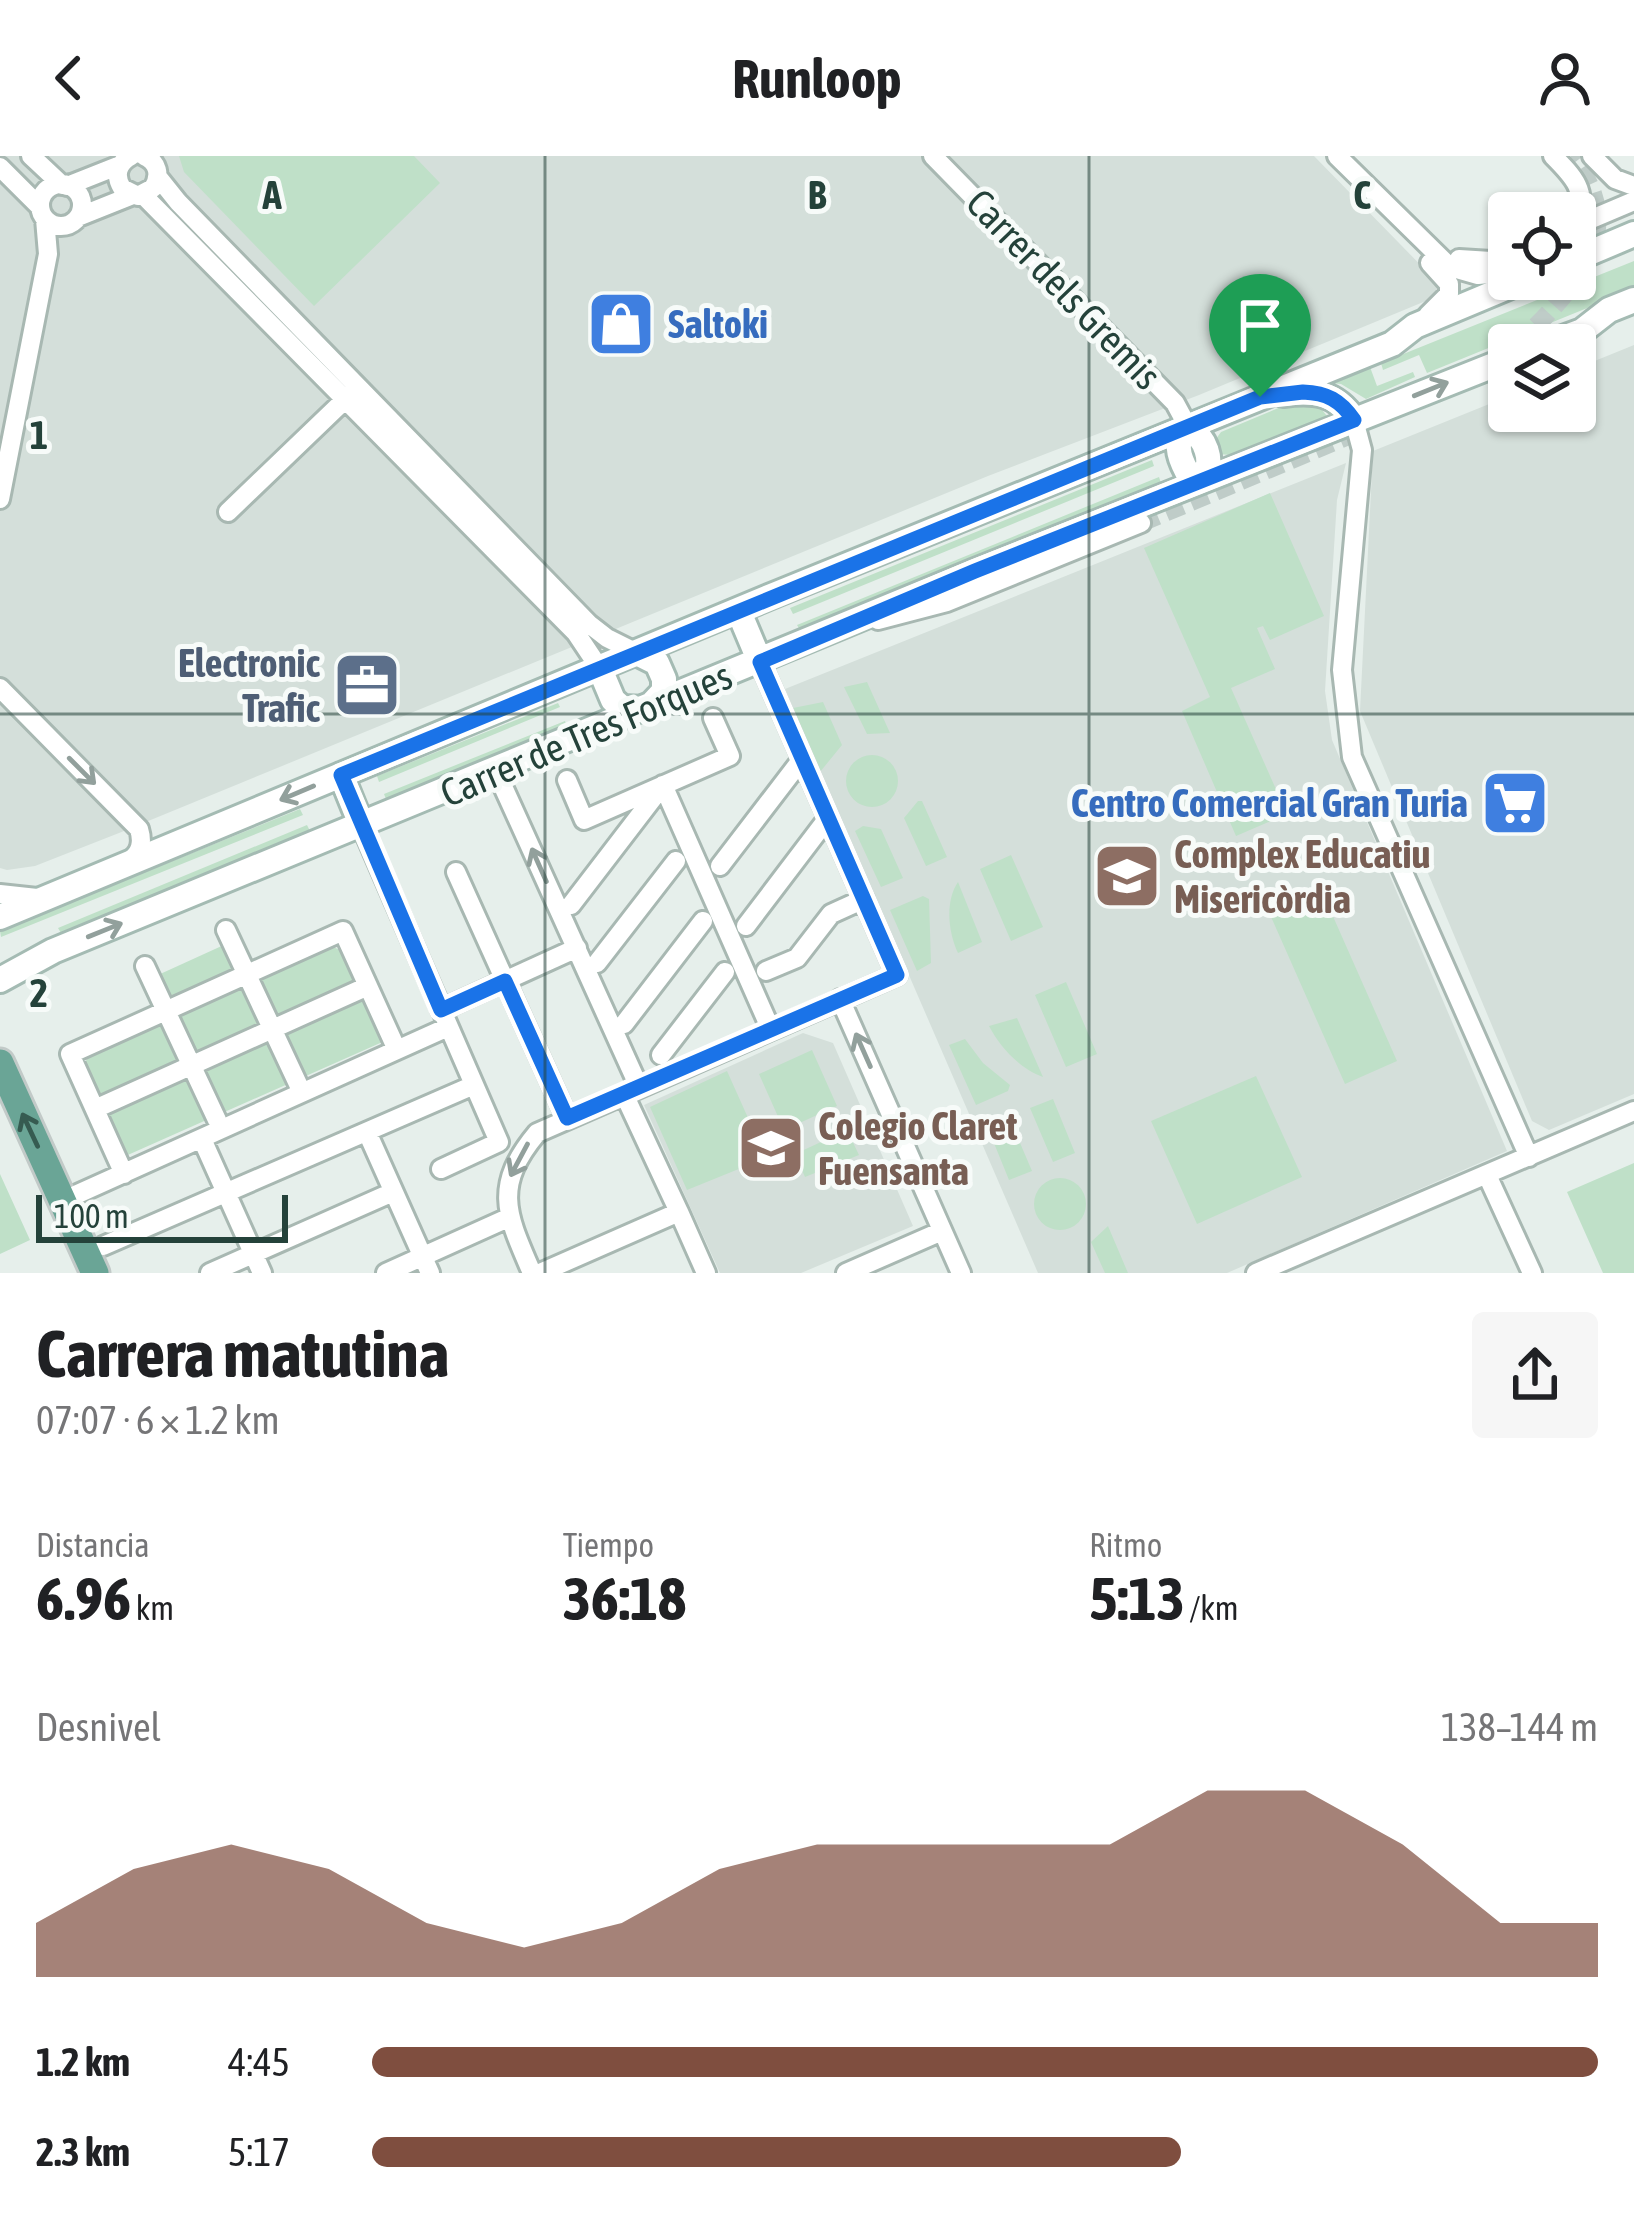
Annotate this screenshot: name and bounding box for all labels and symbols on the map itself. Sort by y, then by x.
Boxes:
text: A [261,173,282,217]
text: B [808,173,827,217]
text: C [1353,173,1371,217]
street label: Carrer dels Gremis [958,180,1170,398]
pin [1209,274,1311,397]
shop icon: Saltoki [586,289,656,359]
place label: Saltoki [668,302,768,346]
one-way arrow [1412,377,1449,398]
text: 1 [30,413,48,457]
place label: Electronic Trafic [178,641,321,730]
office icon: Electronic Trafic [332,650,402,720]
street label: Carrer de Tres Forques [434,653,738,815]
one-way arrow [67,757,96,785]
supermarket icon: Centro Comercial Gran Turia [1480,768,1550,838]
place label: Centro Comercial Gran Turia [1071,781,1468,825]
one-way arrow [279,784,316,805]
place label: Complex Educatiu Misericòrdia [1174,832,1430,921]
school or university icon: Complex Educatiu Misericòrdia [1092,841,1162,911]
one-way arrow [527,848,549,884]
one-way arrow [86,918,123,939]
text: 2 [30,971,48,1015]
one-way arrow [851,1033,873,1069]
place label: Colegio Claret Fuensanta [818,1104,1018,1193]
one-way arrow [17,1113,39,1149]
school or university icon: Colegio Claret Fuensanta [736,1113,806,1183]
one-way arrow [507,1142,530,1178]
scale bar [36,1189,288,1242]

